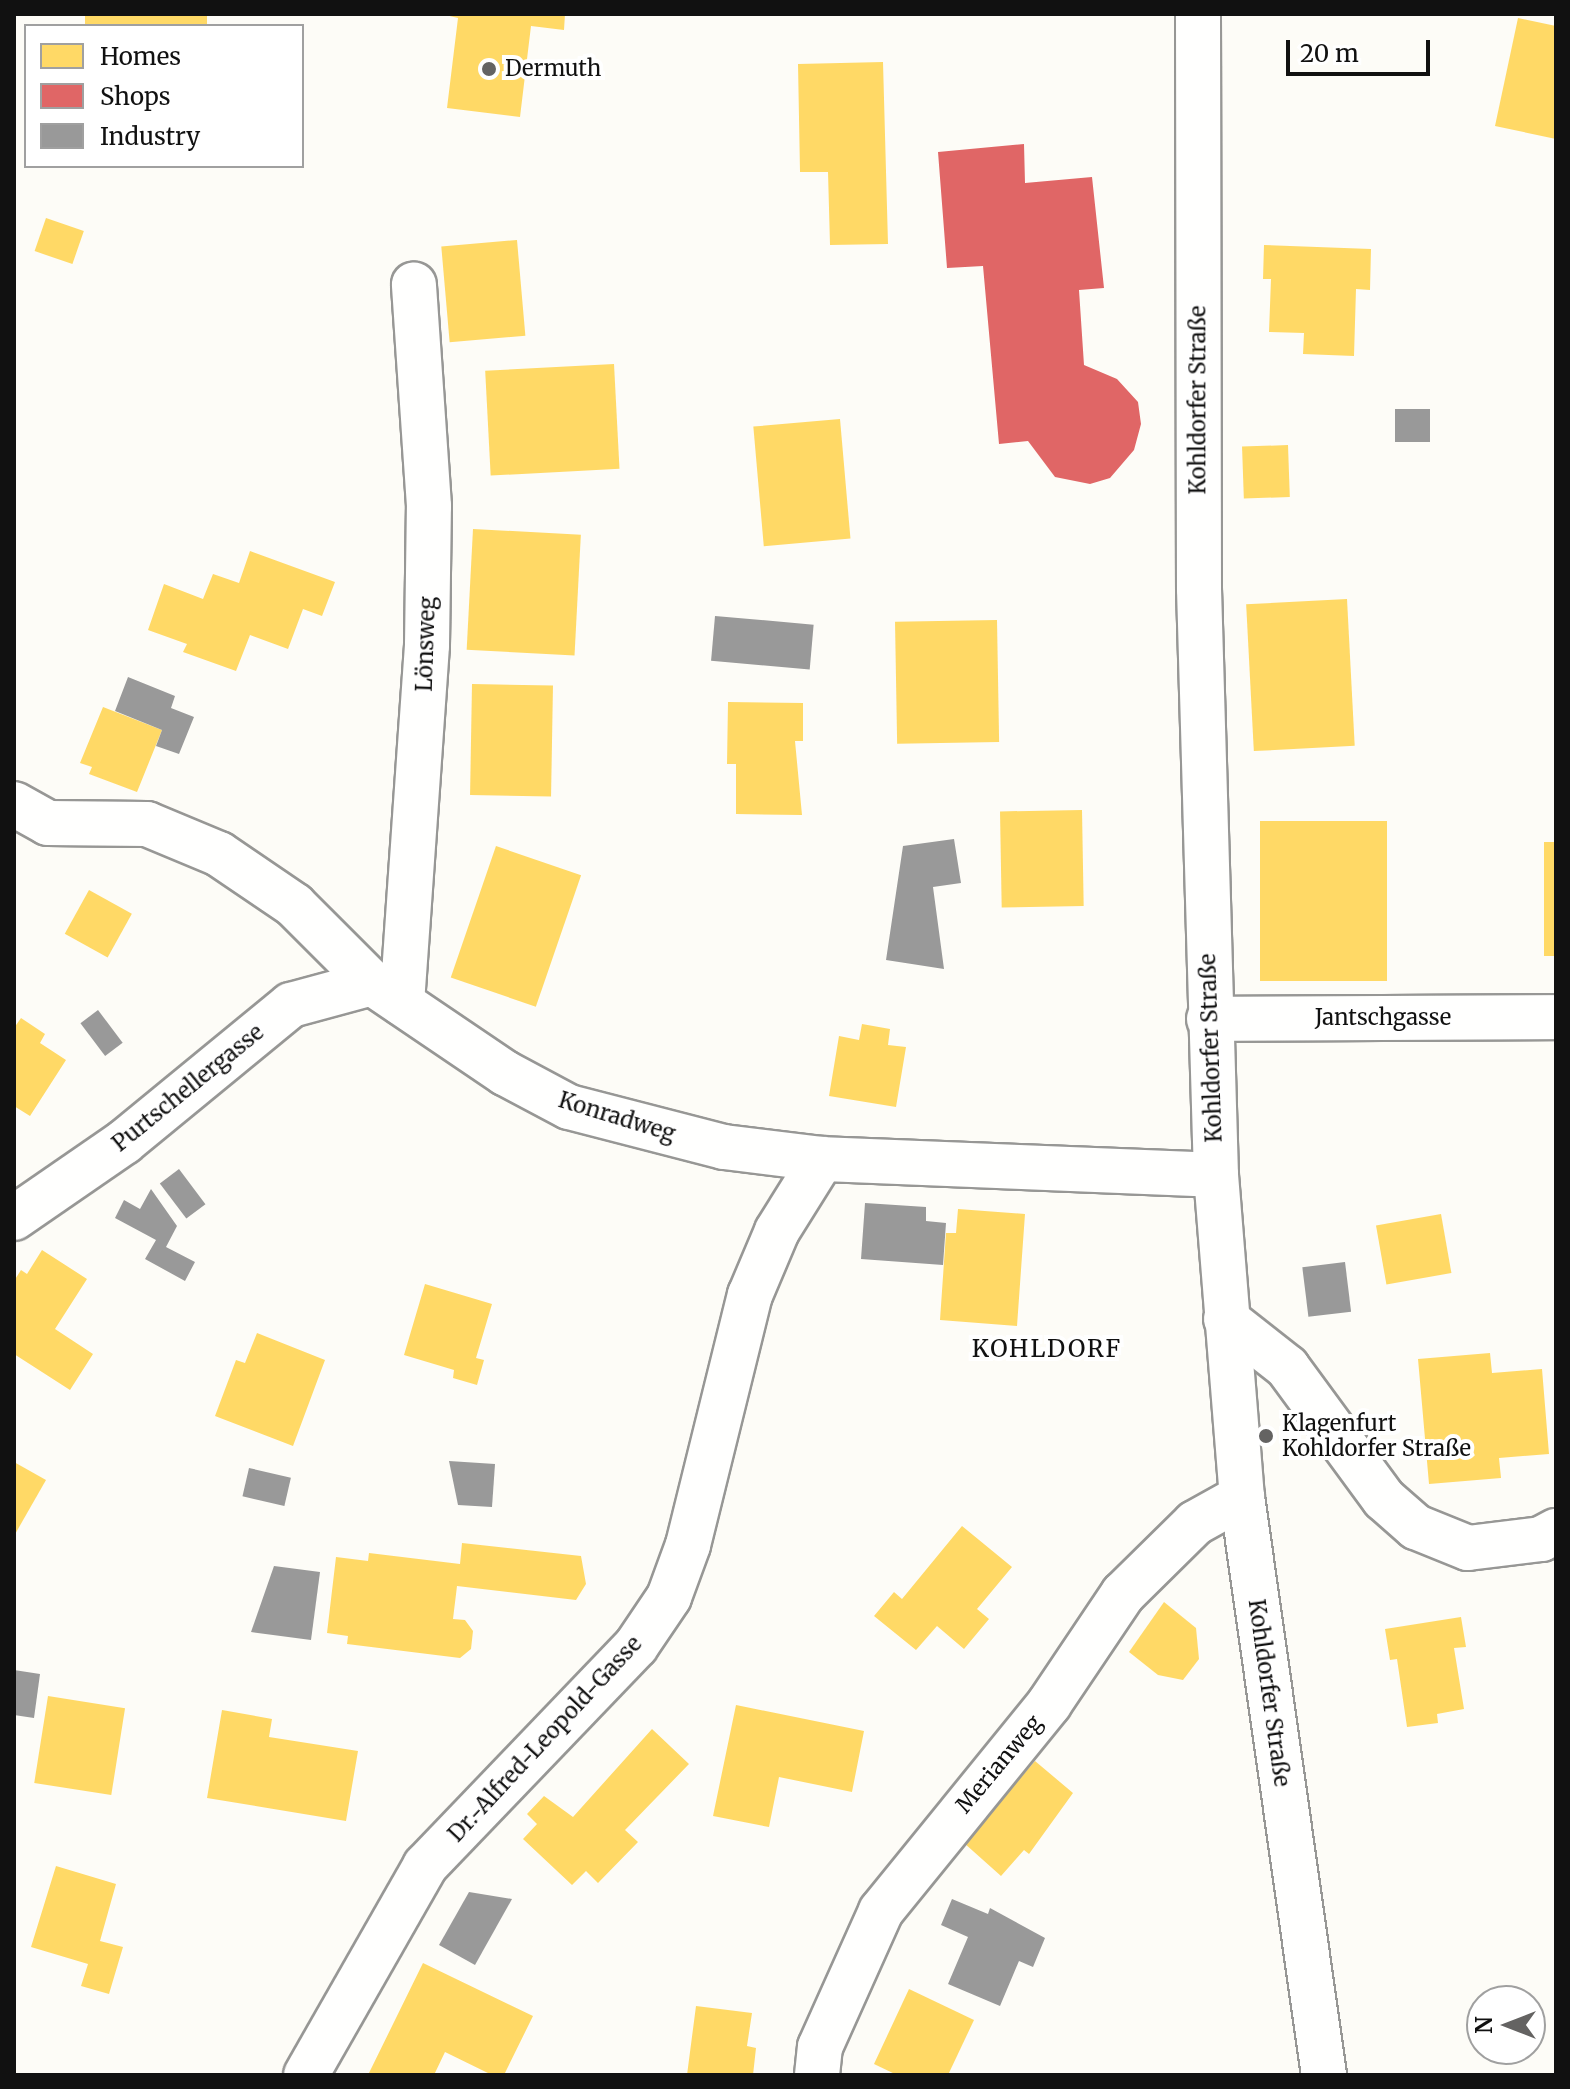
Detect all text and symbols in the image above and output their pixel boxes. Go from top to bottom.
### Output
legend [24,24,304,168]
scale bar [1290,24,1434,74]
text: 20 m [1300,38,1359,69]
text: Homes [100,41,181,72]
place label: Dermuth [505,56,601,82]
marker: Dermuth [480,60,498,78]
text: Shops [100,81,171,112]
text: Industry [100,121,200,152]
street label: Kohldorfer Straße [1185,305,1211,495]
street label: Lönsweg [411,596,441,692]
street label: Kohldorfer Straße [1195,953,1227,1143]
street label: Jantschgasse [1315,1005,1451,1031]
street label: Purtschellergasse [107,1019,269,1157]
street label: Konradweg [555,1087,679,1147]
district label: KOHLDORF [972,1335,1122,1363]
place label: Klagenfurt Kohldorfer Straße [1282,1410,1471,1462]
marker: Klagenfurt Kohldorfer Straße [1257,1427,1275,1445]
street label: Kohldorfer Straße [1243,1598,1295,1788]
street label: Dr.-Alfred-Leopold-Gasse [443,1631,647,1847]
street label: Merianweg [951,1710,1047,1818]
north arrow [1466,1985,1546,2065]
text: N [1470,2016,1498,2034]

